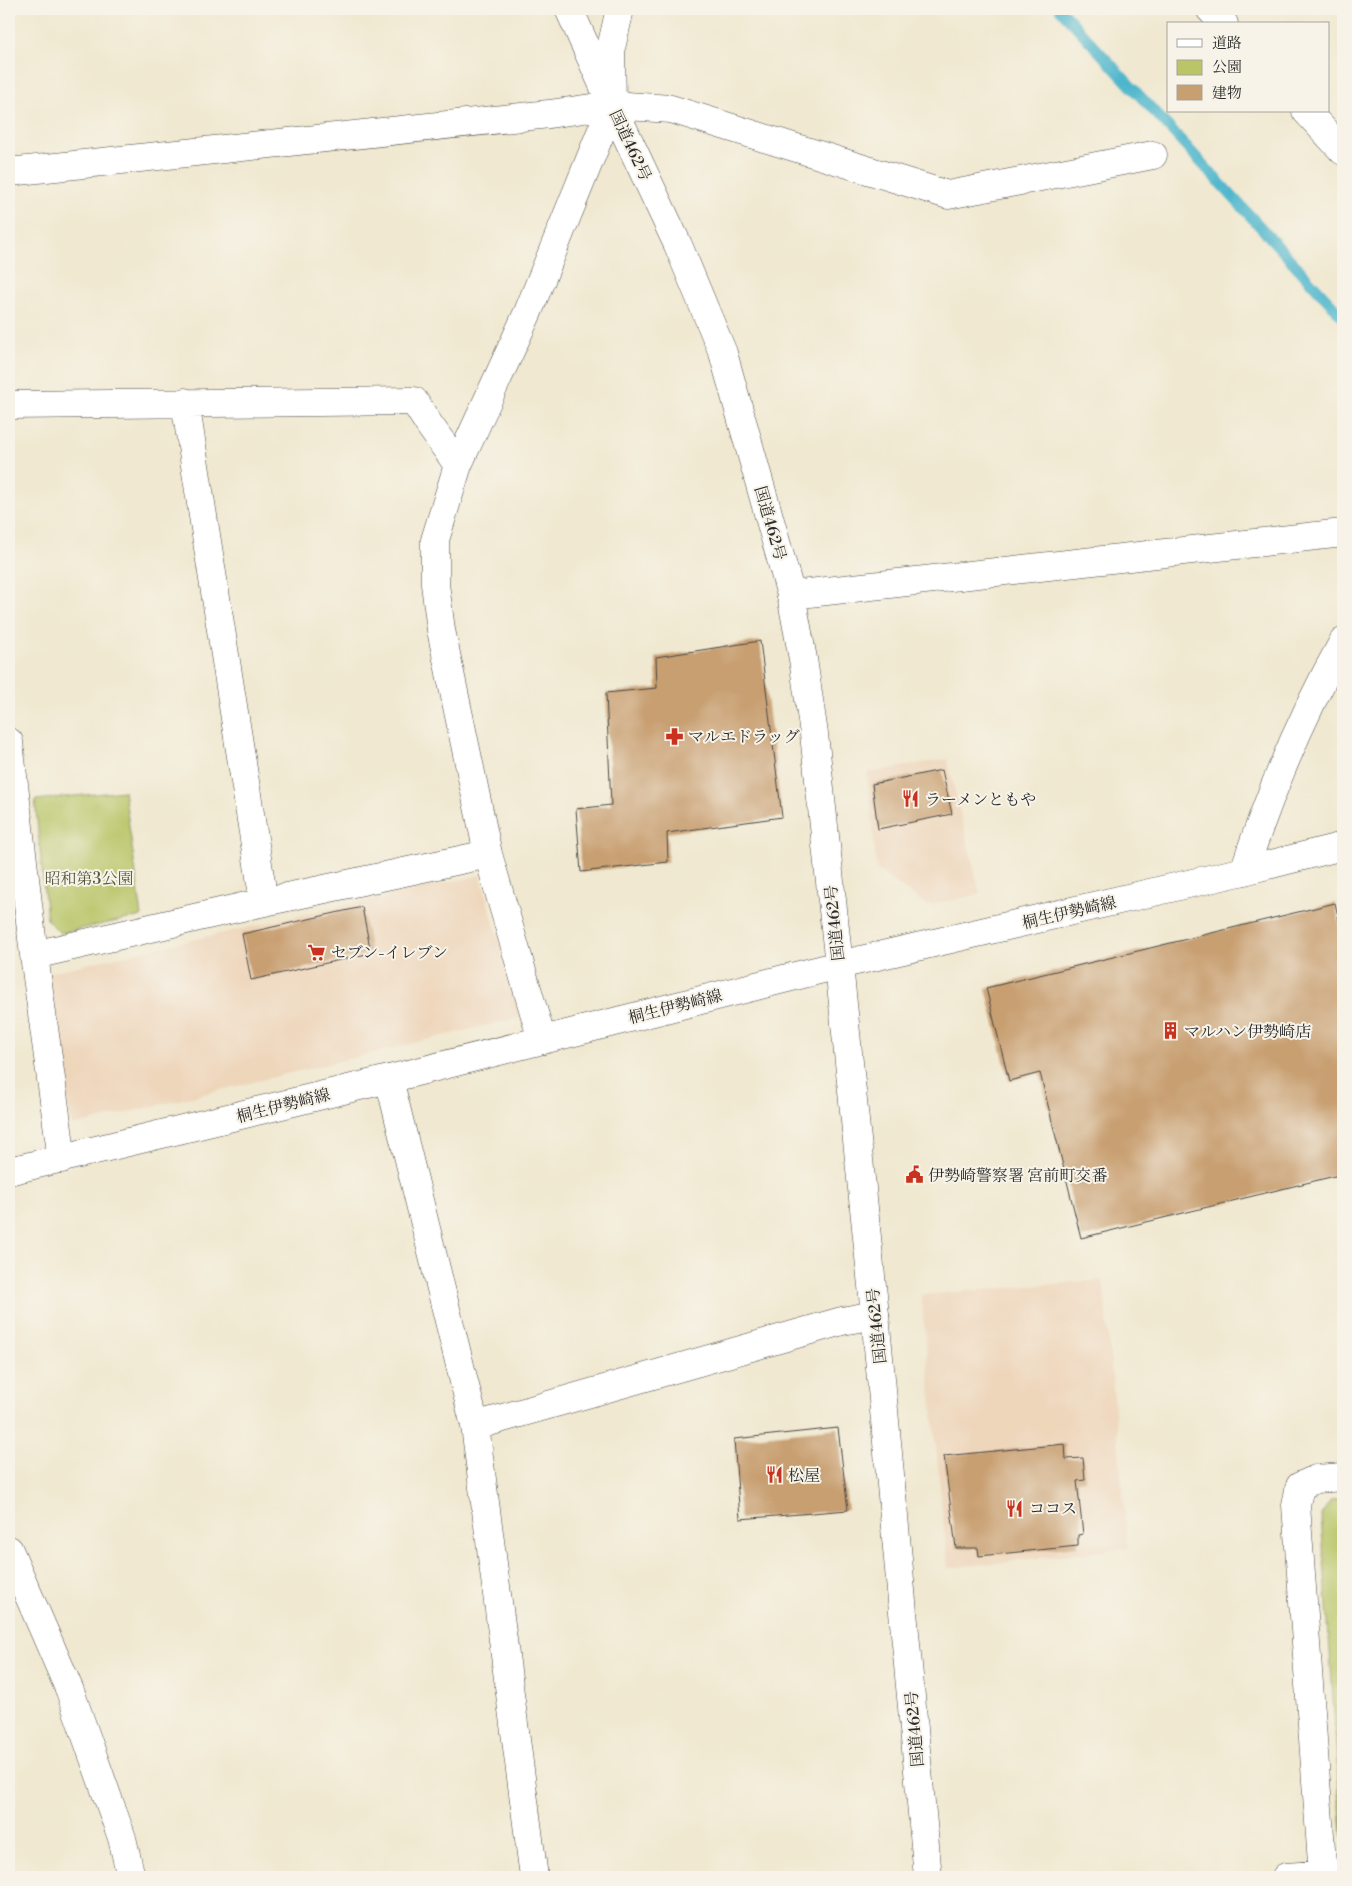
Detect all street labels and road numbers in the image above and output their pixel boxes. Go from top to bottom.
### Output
street label: 国道462号 [605,107,655,184]
street label: 国道462号 [750,484,790,563]
street label: 国道462号 [821,884,849,962]
street label: 桐生伊勢崎線 [1020,892,1118,934]
street label: 桐生伊勢崎線 [626,986,724,1028]
street label: 桐生伊勢崎線 [234,1085,332,1127]
street label: 国道462号 [863,1287,891,1365]
street label: 国道462号 [902,1690,928,1768]

